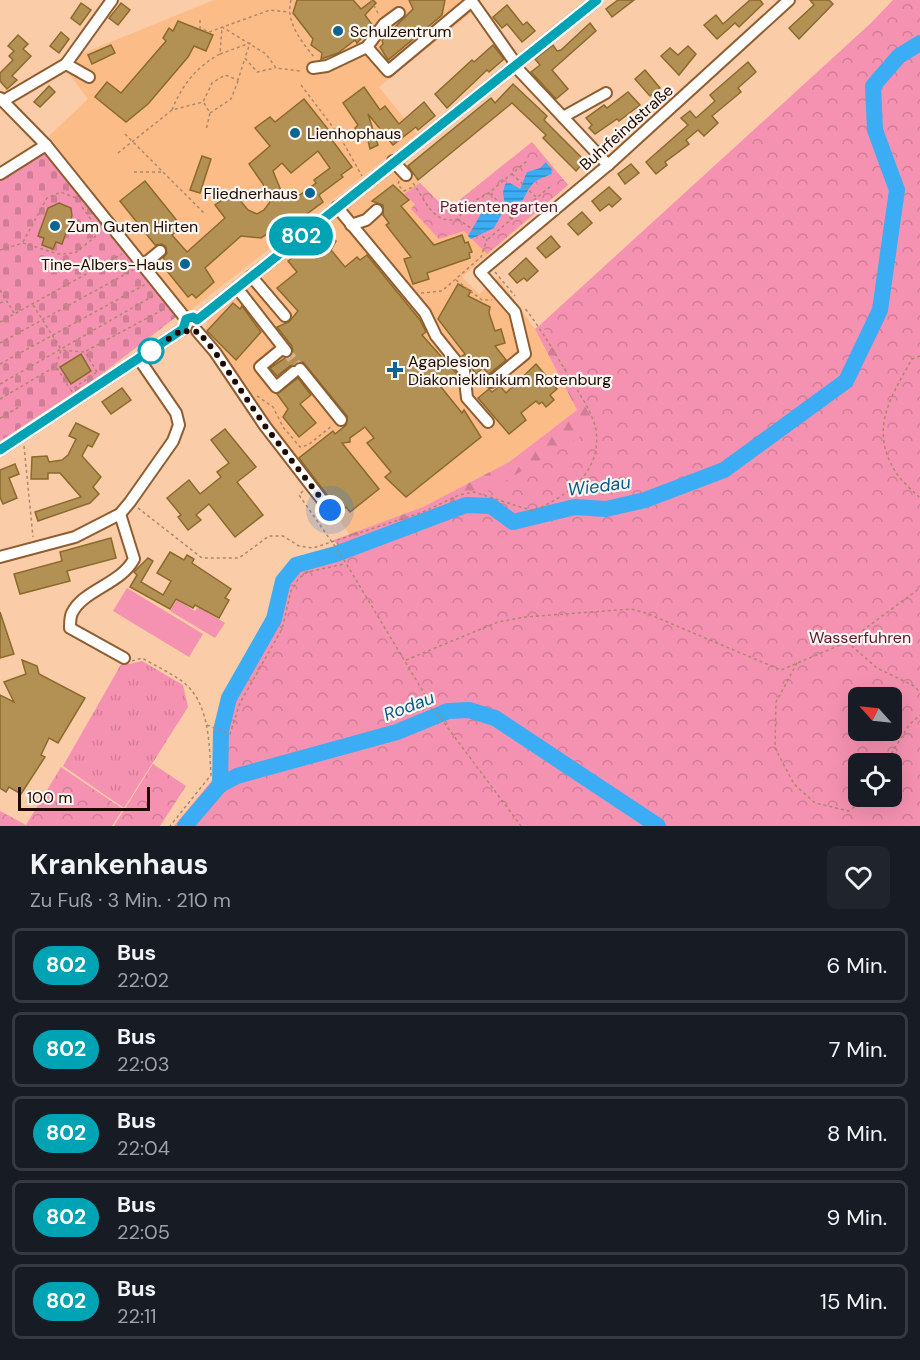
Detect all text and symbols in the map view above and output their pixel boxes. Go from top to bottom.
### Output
place label: Schulzentrum [350,21,452,42]
marker: Schulzentrum [331,24,345,38]
street label: Buhrfeindstraße [575,80,678,175]
place label: Lienhophaus [307,123,401,144]
marker: Lienhophaus [288,126,302,140]
place label: Fliednerhaus [204,183,298,204]
marker: Fliednerhaus [303,186,317,200]
park label: Patientengarten [440,196,558,217]
place label: Zum Guten Hirten [67,216,198,237]
line badge: 802 [266,216,336,256]
marker: Zum Guten Hirten [48,219,62,233]
text: 802 [281,222,321,250]
place label: Tine-Albers-Haus [41,254,173,275]
marker: Tine-Albers-Haus [178,257,192,271]
unlabelled marker [138,338,164,364]
place label: Agaplesion Diakonieklinikum Rotenburg [408,351,611,390]
marker: Agaplesion Diakonieklinikum Rotenburg [386,361,404,379]
water label: Wiedau [566,470,632,502]
your location [315,495,345,525]
park label: Wasserfuhren [809,627,911,648]
water label: Rodau [380,685,438,727]
north arrow [848,687,902,741]
map controls [848,687,902,807]
button: locate [848,753,902,807]
scale bar [18,784,150,812]
text: 100 m [27,787,72,808]
text: Krankenhaus [30,846,208,883]
button: heart [827,846,890,909]
text: Zu Fuß · 3 Min. · 210 m [30,887,231,913]
text: Bus [117,938,156,967]
text: 802 [46,951,86,979]
text: 6 Min. [827,951,887,980]
text: 22:02 [117,967,169,993]
text: Bus [117,1022,156,1051]
text: 802 [46,1035,86,1063]
text: 7 Min. [829,1035,887,1064]
text: 22:03 [117,1051,170,1077]
text: Bus [117,1106,156,1135]
text: 802 [46,1119,86,1147]
text: 8 Min. [827,1119,887,1148]
text: 22:04 [117,1135,170,1161]
text: Bus [117,1190,156,1219]
text: 802 [46,1203,86,1231]
text: 9 Min. [827,1203,887,1232]
text: 22:05 [117,1219,170,1245]
text: Bus [117,1274,156,1303]
text: 802 [46,1287,86,1315]
text: 15 Min. [820,1287,887,1316]
text: 22:11 [117,1303,157,1329]

